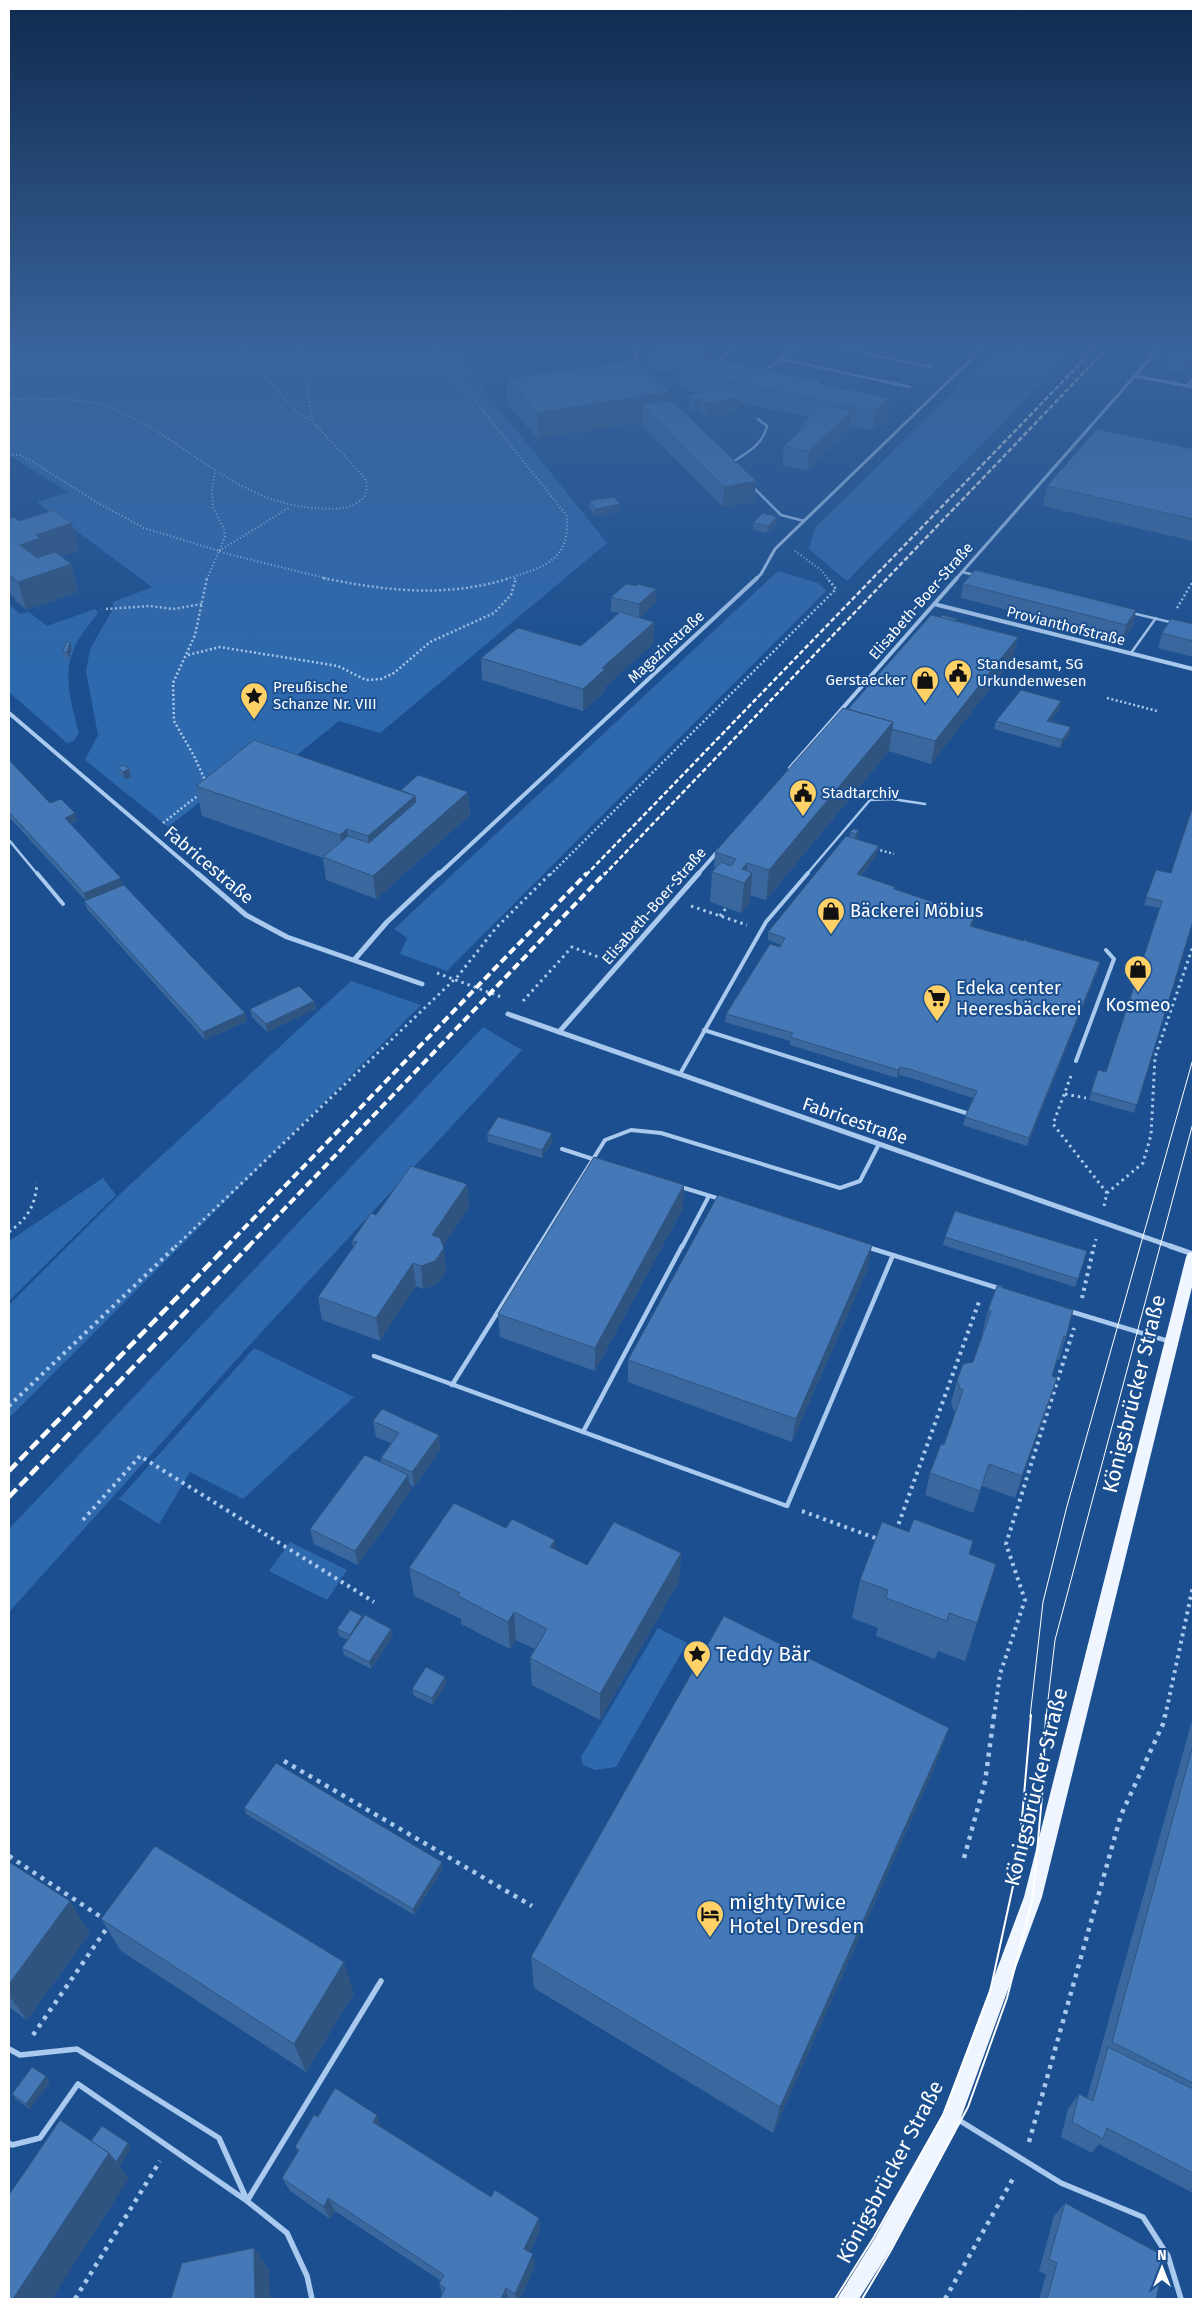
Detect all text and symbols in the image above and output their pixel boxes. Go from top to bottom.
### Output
street label: Elisabeth-Boer-Straße [865,539,977,663]
street label: Provianthofstraße [1005,603,1127,649]
street label: Magazinstraße [624,607,708,687]
place label: Standesamt, SG Urkundenwesen [977,655,1087,690]
public building icon: Standesamt, SG Urkundenwesen [943,658,973,697]
shop icon: Gerstaecker [910,665,940,704]
place label: Gerstaecker [825,671,906,689]
place label: Preußische Schanze Nr. VIII [273,678,377,713]
place icon: Preußische Schanze Nr. VIII [239,681,269,720]
public building icon: Stadtarchiv [788,778,818,817]
place label: Stadtarchiv [822,784,900,802]
street label: Fabricestraße [160,821,258,909]
street label: Elisabeth-Boer-Straße [598,844,710,968]
shop icon: Bäckerei Möbius [816,896,846,935]
place label: Bäckerei Möbius [850,900,983,922]
shop icon: Kosmeo [1123,954,1153,993]
place label: Edeka center Heeresbäckerei [956,977,1082,1020]
supermarket icon: Edeka center Heeresbäckerei [922,983,952,1022]
place label: Kosmeo [1105,994,1171,1016]
street label: Fabricestraße [799,1093,911,1149]
street label: Königsbrücker Straße [1097,1292,1171,1496]
place icon: Teddy Bär [682,1639,712,1678]
place label: Teddy Bär [716,1641,810,1667]
street label: Königsbrücker Straße [999,1685,1073,1889]
place label: mightyTwice Hotel Dresden [729,1889,865,1939]
hotel icon: mightyTwice Hotel Dresden [695,1899,725,1938]
street label: Königsbrücker Straße [831,2076,949,2268]
north arrow [1137,2243,1187,2293]
text: N [1157,2247,1167,2264]

